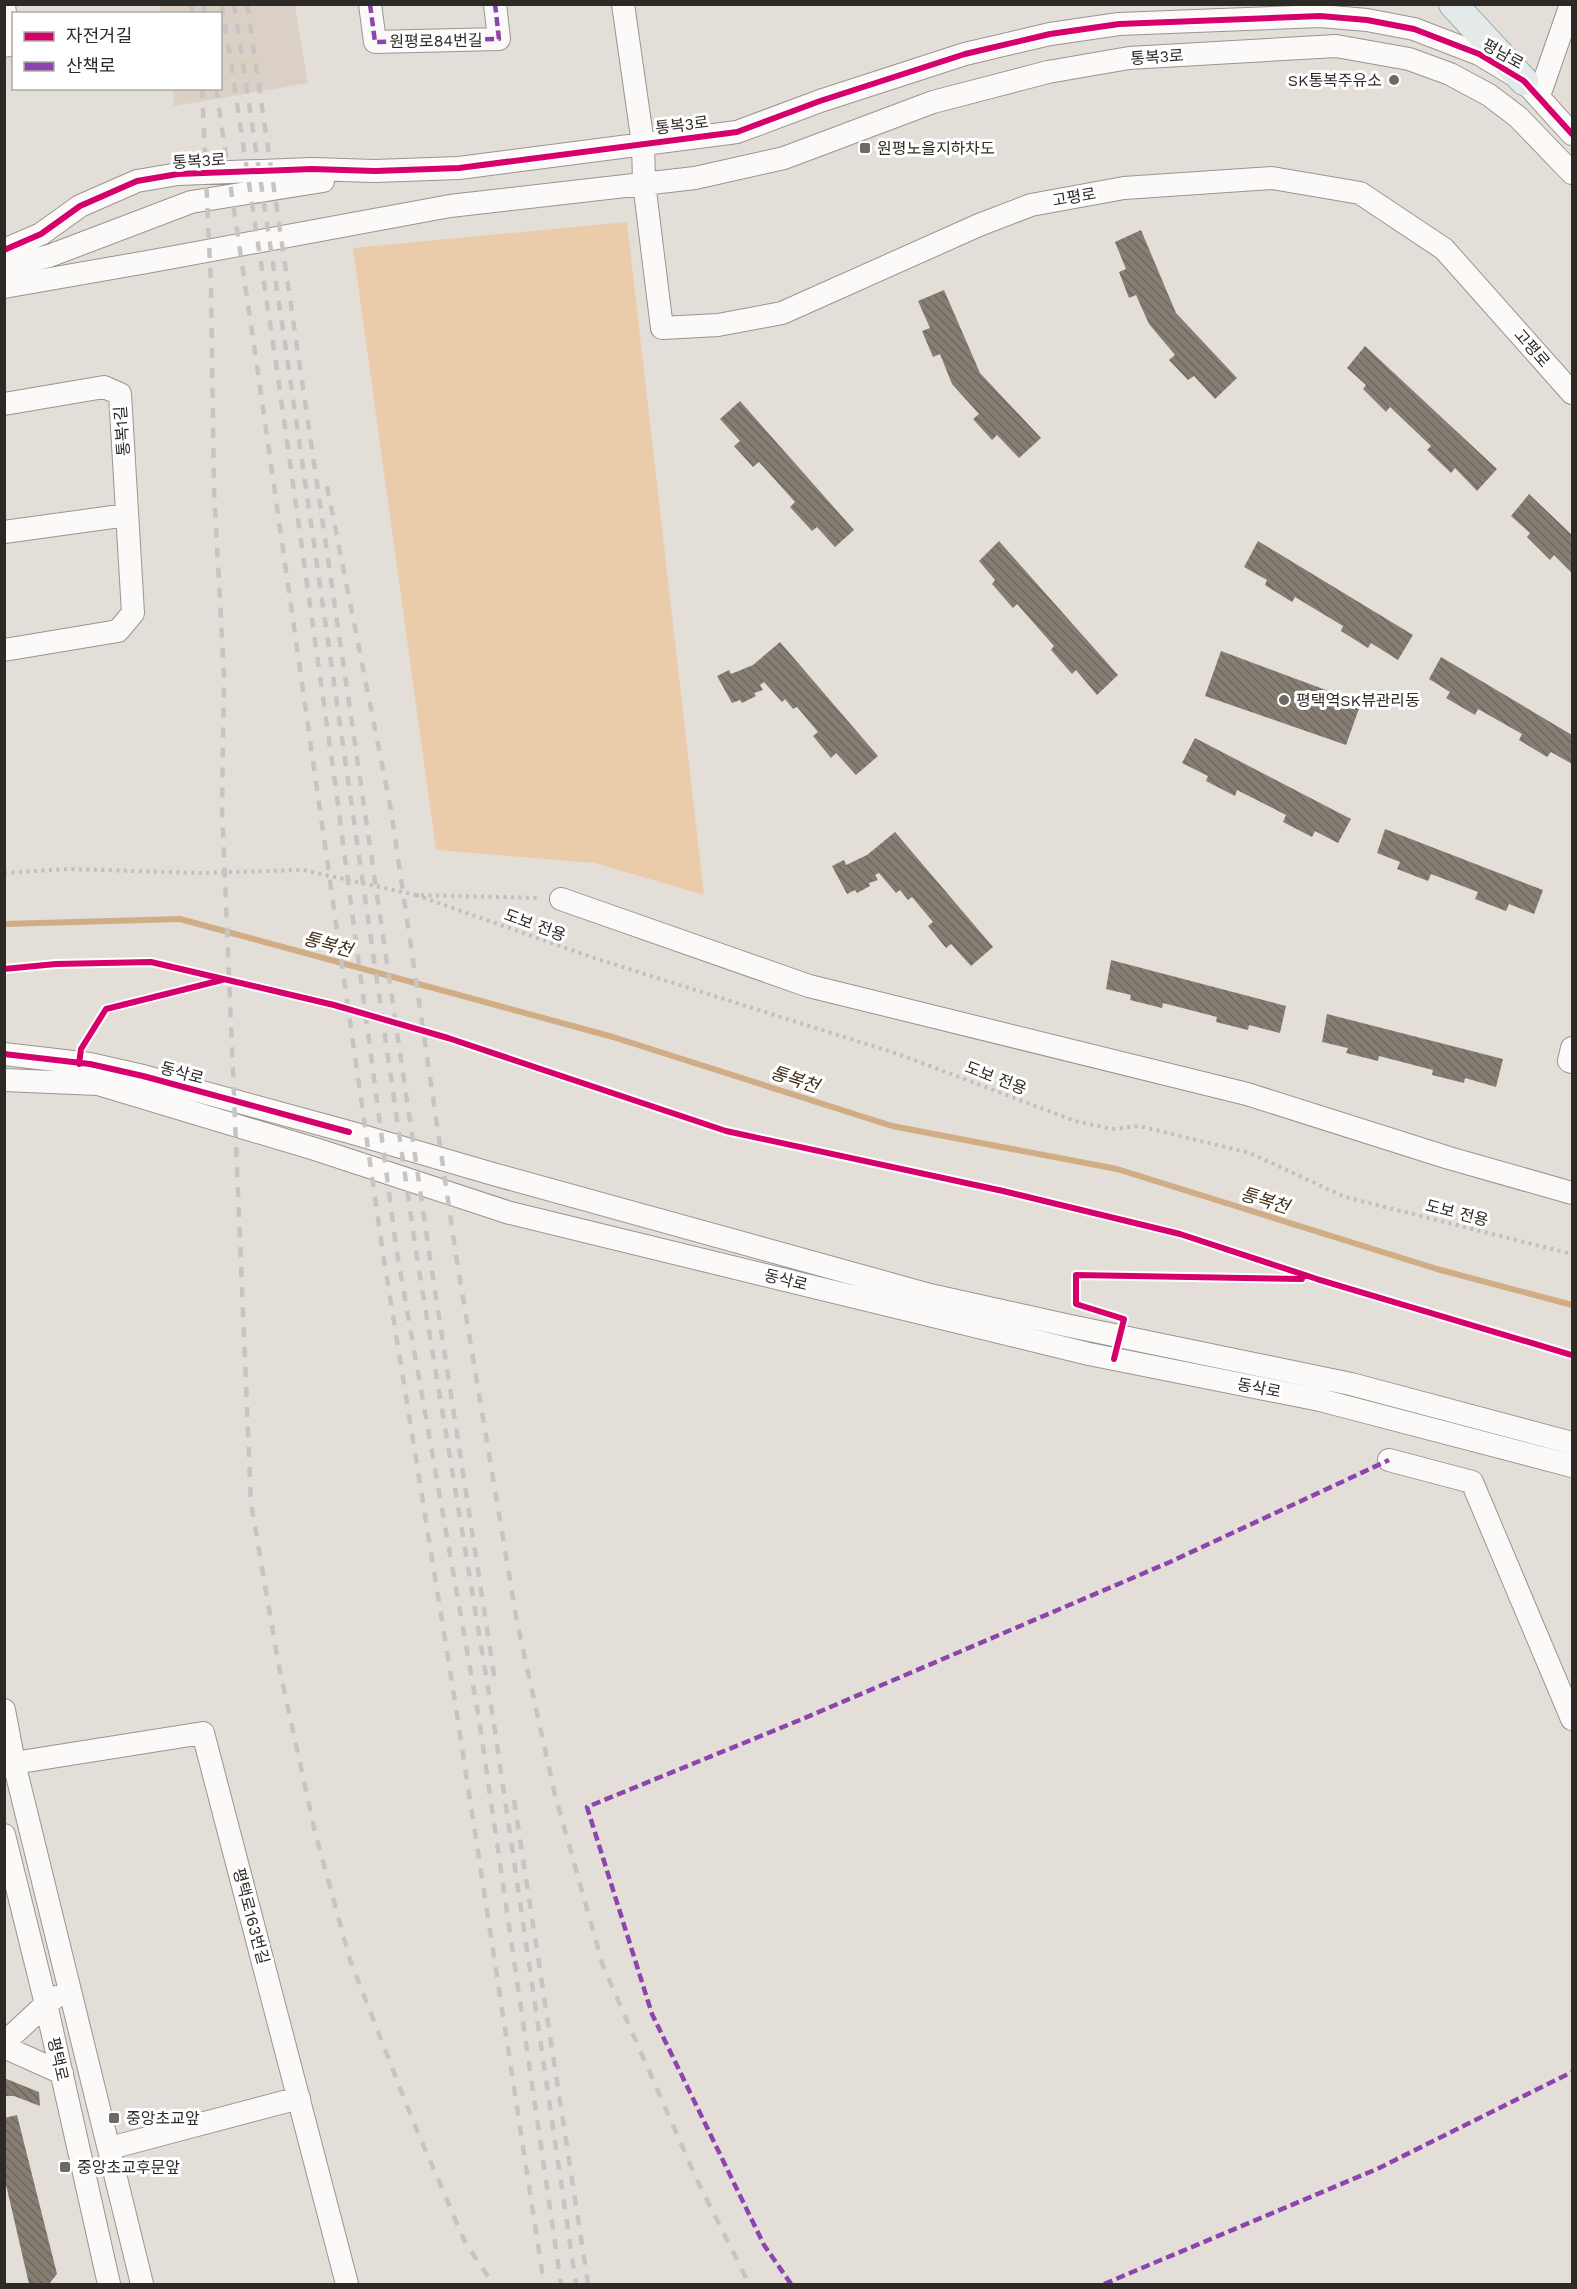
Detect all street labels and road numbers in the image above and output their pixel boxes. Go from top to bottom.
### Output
street label: 원평로84번길 [389,31,483,51]
street label: 평남로 [1479,35,1527,73]
street label: 통복3로 [1130,46,1185,68]
street label: 통복3로 [654,112,710,138]
street label: 통복3로 [172,150,227,172]
street label: 고평로 [1051,184,1098,210]
street label: 고평로 [1510,325,1554,371]
street label: 통복1길 [111,405,133,457]
street label: 도보 전용 [502,905,568,945]
street label: 동삭로 [158,1058,206,1088]
street label: 도보 전용 [963,1058,1029,1098]
street label: 도보 전용 [1423,1196,1491,1230]
street label: 동삭로 [762,1265,810,1295]
street label: 동삭로 [1236,1374,1283,1402]
street label: 평택로163번길 [229,1866,273,1966]
street label: 평택로 [44,2035,72,2083]

